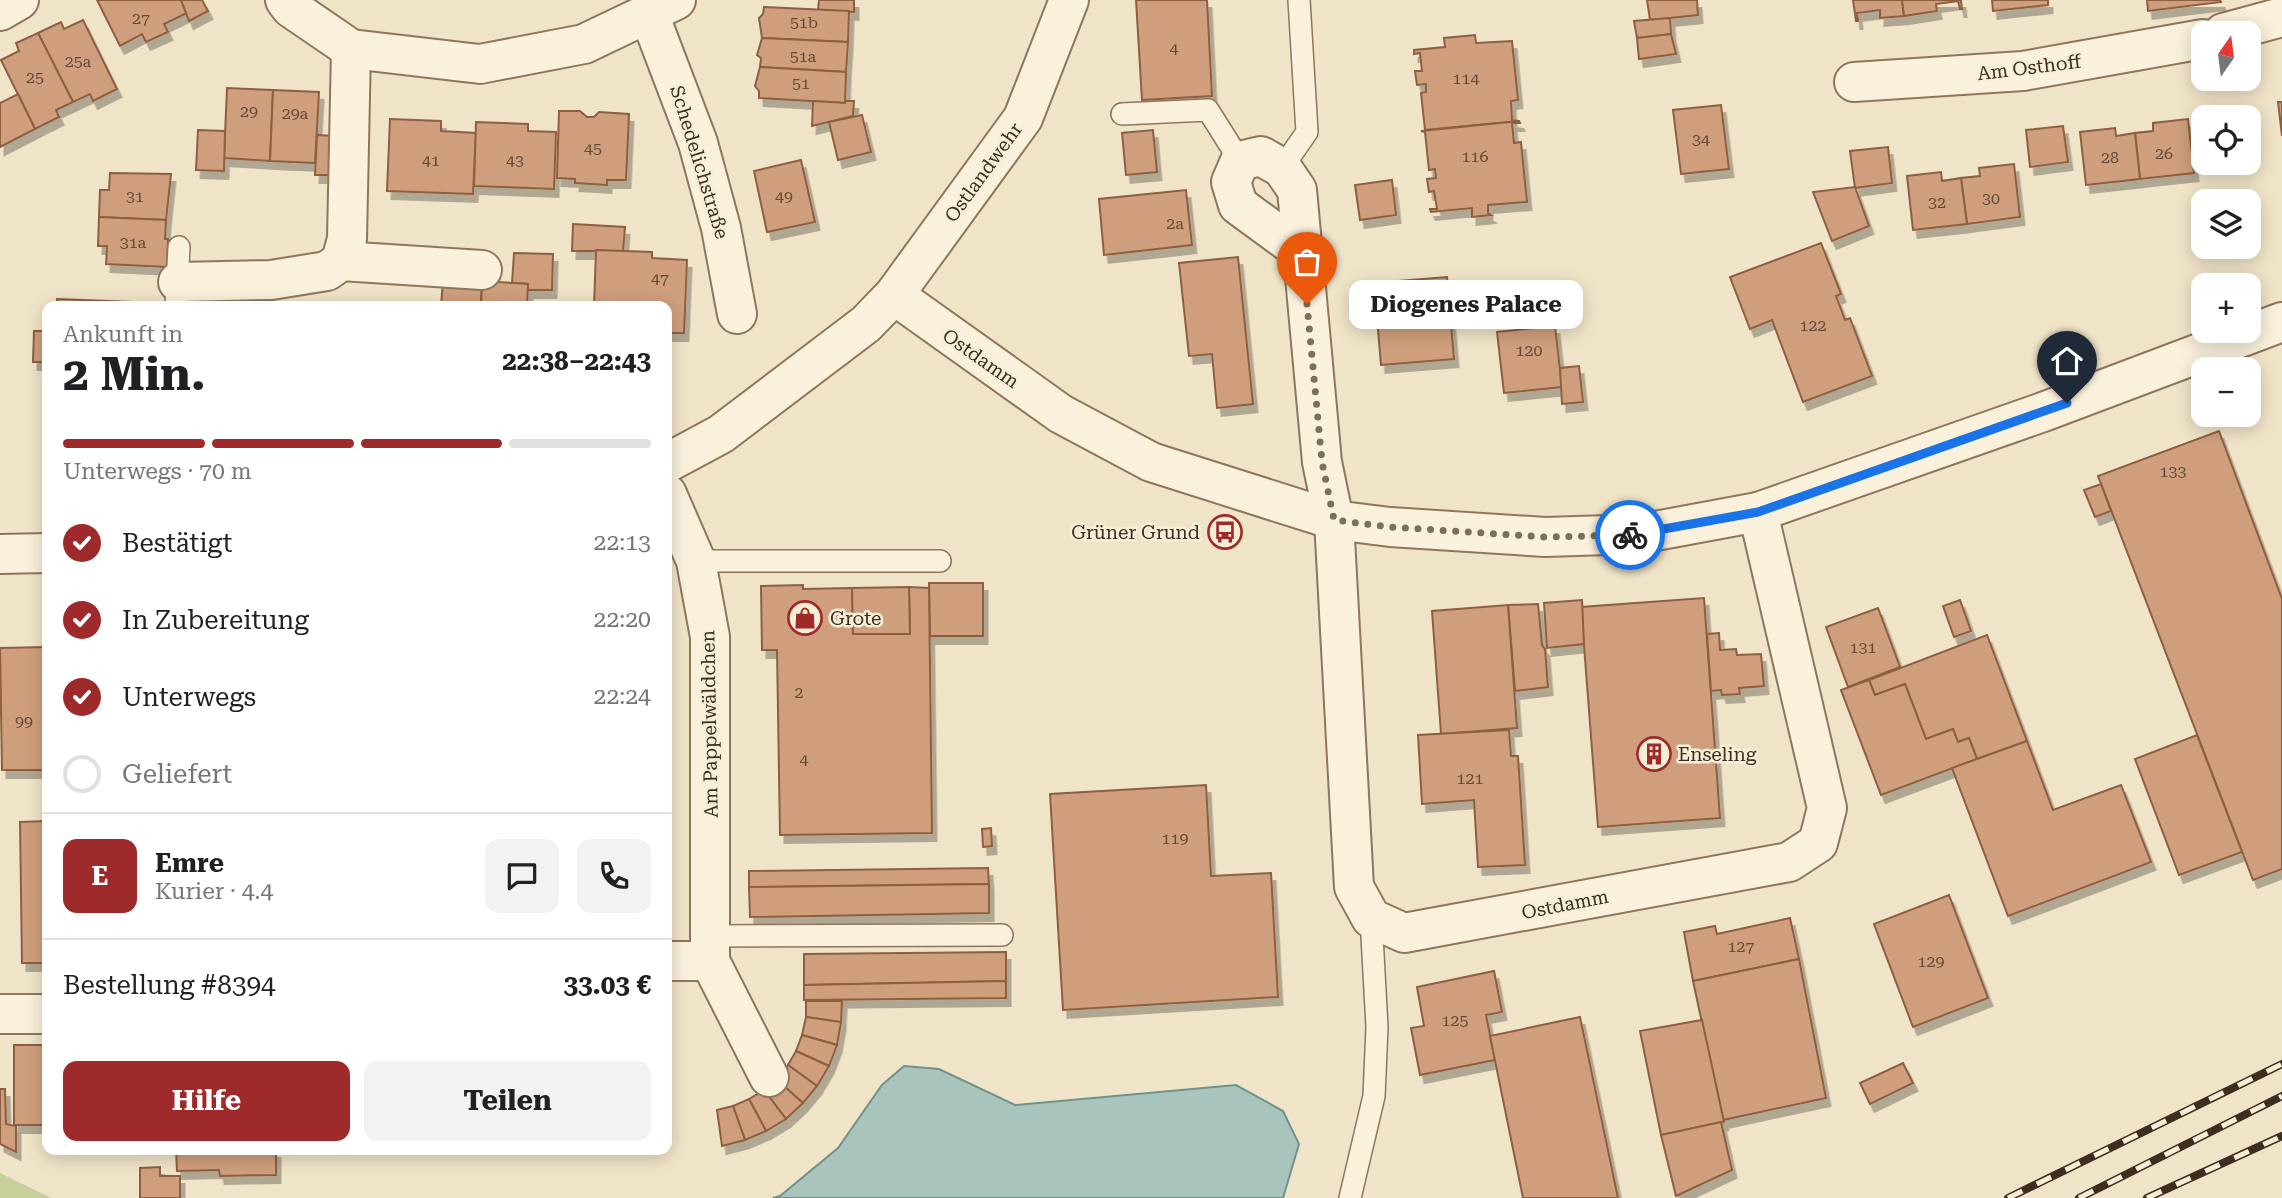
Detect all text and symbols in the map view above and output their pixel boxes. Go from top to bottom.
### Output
house number: 27 [132,9,150,28]
house number: 51b [790,13,818,32]
north arrow [2191,21,2261,91]
map controls [2191,21,2261,427]
house number: 4 [1170,39,1179,58]
house number: 51a [790,47,817,66]
street label: Am Osthoff [1976,50,2083,85]
house number: 25a [65,52,92,71]
house number: 25 [26,68,44,87]
house number: 114 [1453,69,1479,88]
house number: 51 [792,74,810,93]
street label: Schedelichstraße [665,83,734,242]
house number: 29 [240,102,258,121]
house number: 29a [282,104,309,123]
button: locate [2191,105,2261,175]
street label: Ostlandwehr [940,118,1027,227]
house number: 34 [1692,130,1710,149]
house number: 45 [584,139,602,158]
house number: 26 [2155,144,2173,163]
house number: 116 [1462,147,1488,166]
house number: 28 [2101,148,2119,167]
house number: 41 [422,151,440,170]
house number: 43 [506,151,524,170]
house number: 31 [126,187,144,206]
house number: 49 [775,187,793,206]
house number: 30 [1982,189,2000,208]
button: layers [2191,189,2261,259]
house number: 32 [1928,193,1946,212]
house number: 2a [1166,214,1184,233]
pin [1277,232,1337,304]
house number: 31a [120,233,147,252]
icon: bag [1288,243,1326,281]
house number: 47 [651,269,669,288]
button: + [2191,273,2261,343]
callout: Diogenes Palace [1349,280,1584,328]
text: Diogenes Palace [1370,291,1562,318]
house number: 122 [1800,316,1826,335]
text: Ankunft in [63,321,183,348]
street label: Ostdamm [938,324,1023,393]
pin [2037,331,2097,403]
house number: 120 [1516,341,1542,360]
icon: home [2048,342,2086,380]
text: 22:38–22:43 [502,346,651,376]
text: 2 Min. [63,347,205,401]
button: − [2191,357,2261,427]
text: Unterwegs · 70 m [63,458,252,485]
house number: 133 [2160,462,2186,481]
courier [1595,500,1665,570]
bus stop icon: Grüner Grund [1206,513,1244,551]
icon: bike [1611,516,1649,554]
place label: Grüner Grund [1071,521,1200,544]
icon: check [63,524,101,562]
text: Bestätigt [122,528,232,558]
text: 22:13 [594,529,651,556]
shop icon: Grote [786,599,824,637]
icon: check [63,601,101,639]
text: In Zubereitung [122,605,309,635]
text: 22:20 [594,606,651,633]
place label: Grote [830,607,882,630]
street label: Am Pappelwäldchen [696,630,723,818]
house number: 131 [1850,638,1876,657]
icon: check [63,678,101,716]
text: Unterwegs [122,682,256,712]
text: 22:24 [594,683,651,710]
house number: 2 [795,683,804,702]
house number: 99 [15,712,33,731]
building icon: Enseling [1635,735,1673,773]
place label: Enseling [1678,743,1757,766]
house number: 4 [800,750,809,769]
text: Geliefert [122,759,232,789]
house number: 121 [1457,769,1483,788]
house number: 119 [1162,829,1188,848]
button: chat [485,839,559,913]
button: phone [577,839,651,913]
text: Emre [155,848,224,878]
text: E [92,861,108,891]
text: Kurier · 4.4 [155,878,273,905]
street label: Ostdamm [1520,885,1611,924]
house number: 127 [1728,937,1754,956]
house number: 129 [1918,952,1944,971]
text: Bestellung #8394 [63,970,276,1000]
text: 33.03 € [563,970,651,1000]
house number: 125 [1442,1011,1468,1030]
button: Hilfe [63,1061,350,1141]
button: Teilen [364,1061,651,1141]

